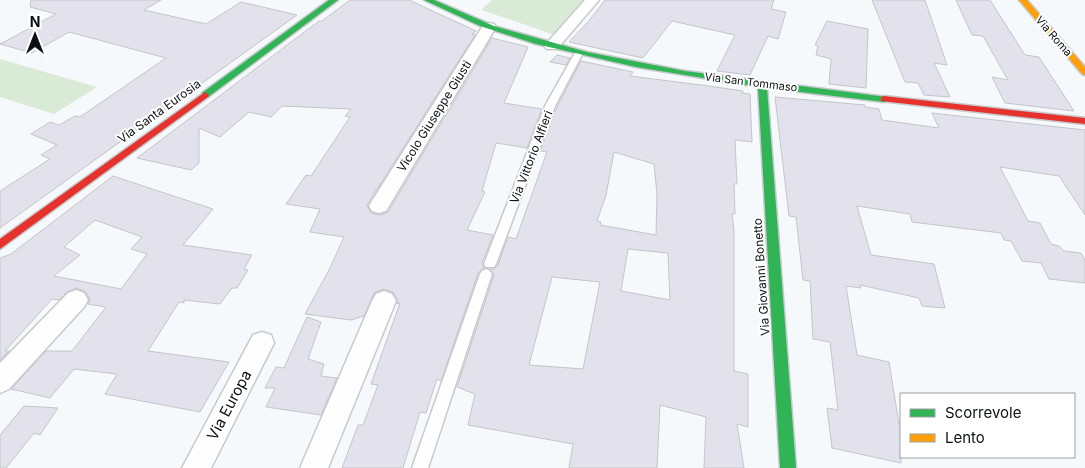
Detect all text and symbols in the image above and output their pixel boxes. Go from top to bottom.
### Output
north arrow [10,10,60,60]
text: N [30,13,40,30]
street label: Via Roma [1033,13,1075,59]
street label: Vicolo Giuseppe Giusti [394,58,474,174]
street label: Via San Tommaso [704,69,798,95]
street label: Via Santa Eurosia [115,76,203,146]
street label: Via Vittorio Alfieri [506,108,556,206]
street label: Via Giovanni Bonetto [749,218,773,336]
street label: Via Europa [203,367,255,443]
legend [900,393,1075,458]
text: Scorrevole [945,403,1021,422]
text: Lento [945,428,985,447]

